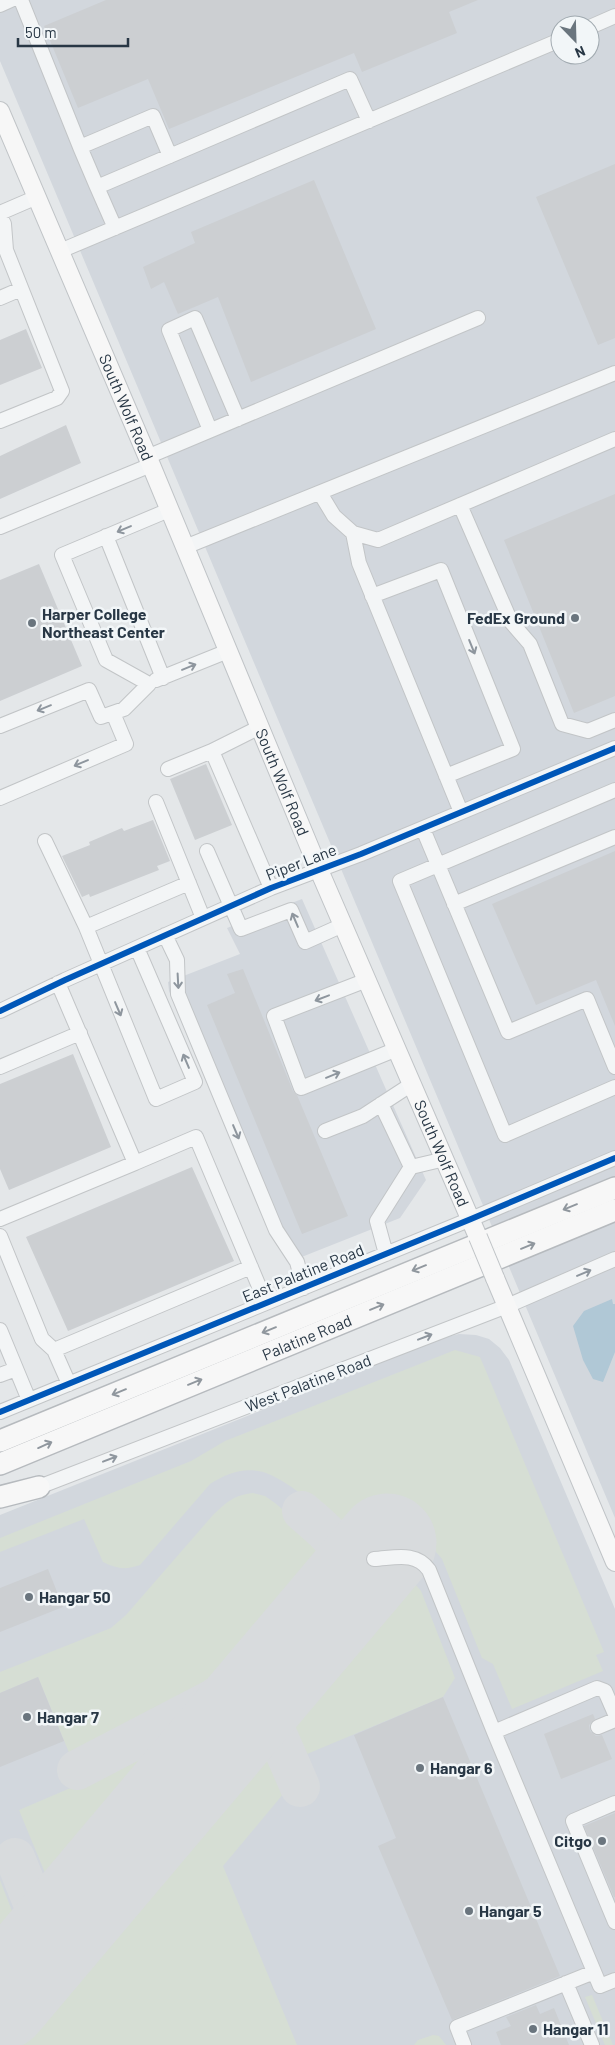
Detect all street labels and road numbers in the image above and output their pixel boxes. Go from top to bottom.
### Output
street label: South Wolf Road [96,351,158,463]
street label: South Wolf Road [252,725,314,838]
street label: Piper Lane [263,839,339,884]
street label: South Wolf Road [411,1097,474,1209]
street label: East Palatine Road [239,1239,366,1306]
street label: Palatine Road [259,1310,354,1364]
street label: West Palatine Road [242,1350,373,1415]

